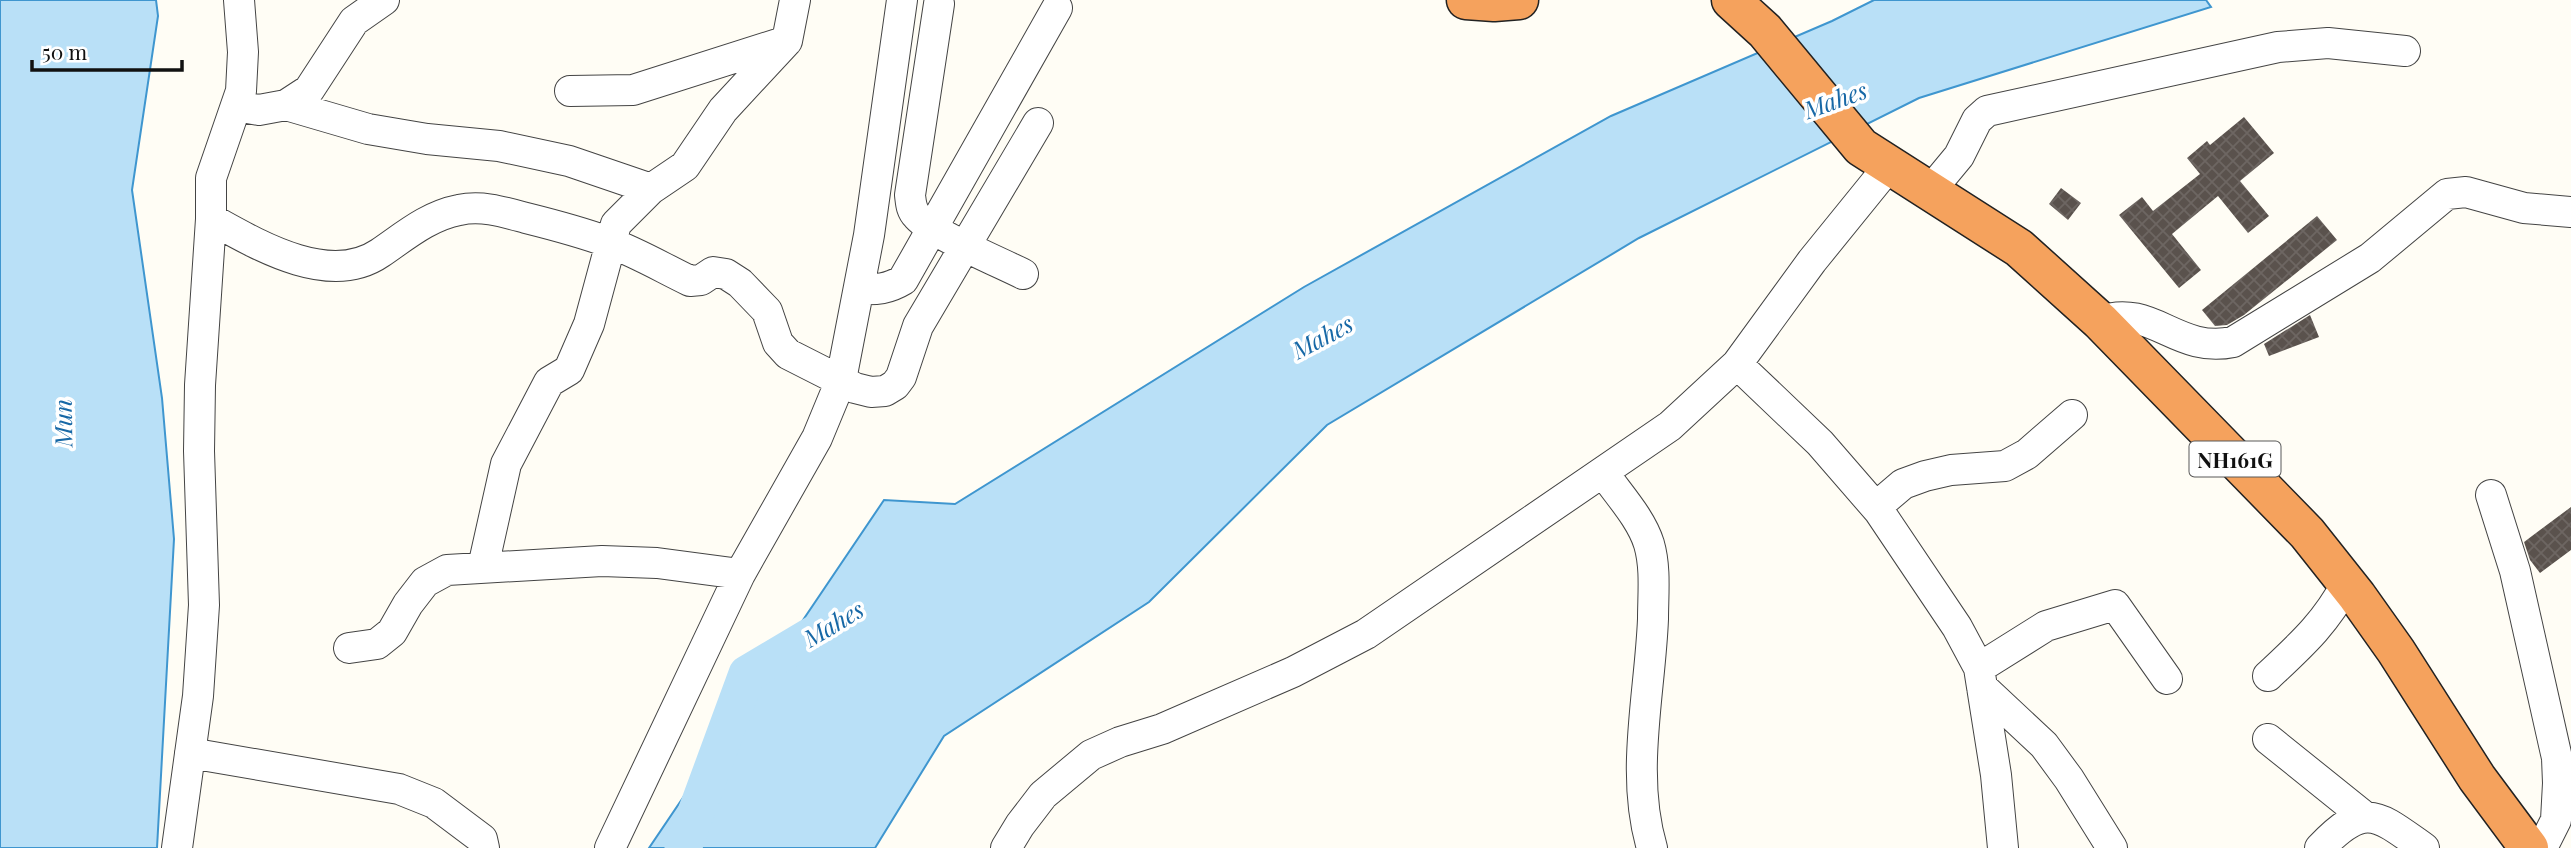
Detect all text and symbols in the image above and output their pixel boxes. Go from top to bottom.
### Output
scale bar [32,28,182,72]
text: 50 m [42,37,88,65]
water label: Mahes [1798,73,1871,126]
water label: Mahes [1285,307,1358,366]
water label: Mun [46,399,78,448]
road number: NH161G [2190,442,2280,476]
water label: Mahes [796,593,869,654]

